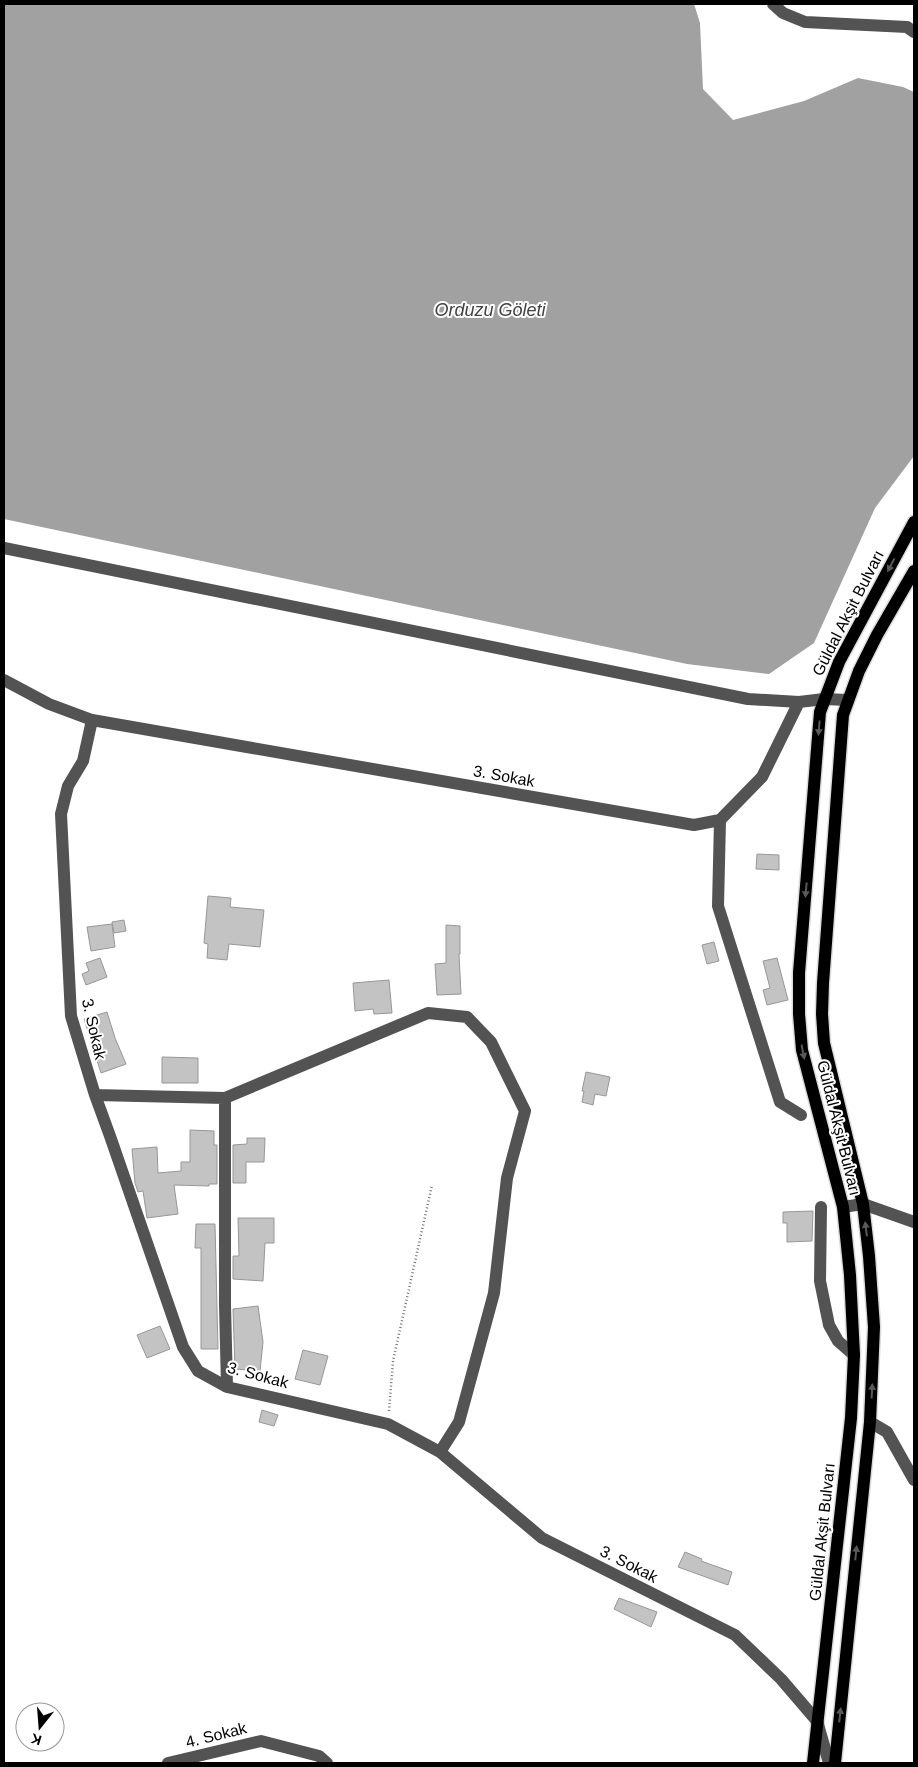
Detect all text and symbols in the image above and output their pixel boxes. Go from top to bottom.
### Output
water label: Orduzu Göleti [434,300,547,320]
street label: Güldal Akşit Bulvarı [809,547,887,679]
one-way arrow [887,558,895,572]
one-way arrow [814,720,822,736]
street label: 3. Sokak [472,762,537,790]
one-way arrow [801,882,809,898]
street label: 3. Sokak [79,997,110,1062]
one-way arrow [799,1044,807,1060]
street label: Güldal Akşit Bulvarı [814,1059,864,1197]
one-way arrow [862,1221,870,1237]
street label: 3. Sokak [226,1359,291,1392]
one-way arrow [868,1383,876,1399]
street label: Güldal Akşit Bulvarı [806,1462,838,1602]
street label: 3. Sokak [597,1542,661,1586]
one-way arrow [853,1545,861,1561]
north arrow [15,1702,65,1752]
one-way arrow [836,1706,844,1722]
street label: 4. Sokak [184,1719,249,1751]
text: K [29,1730,43,1749]

